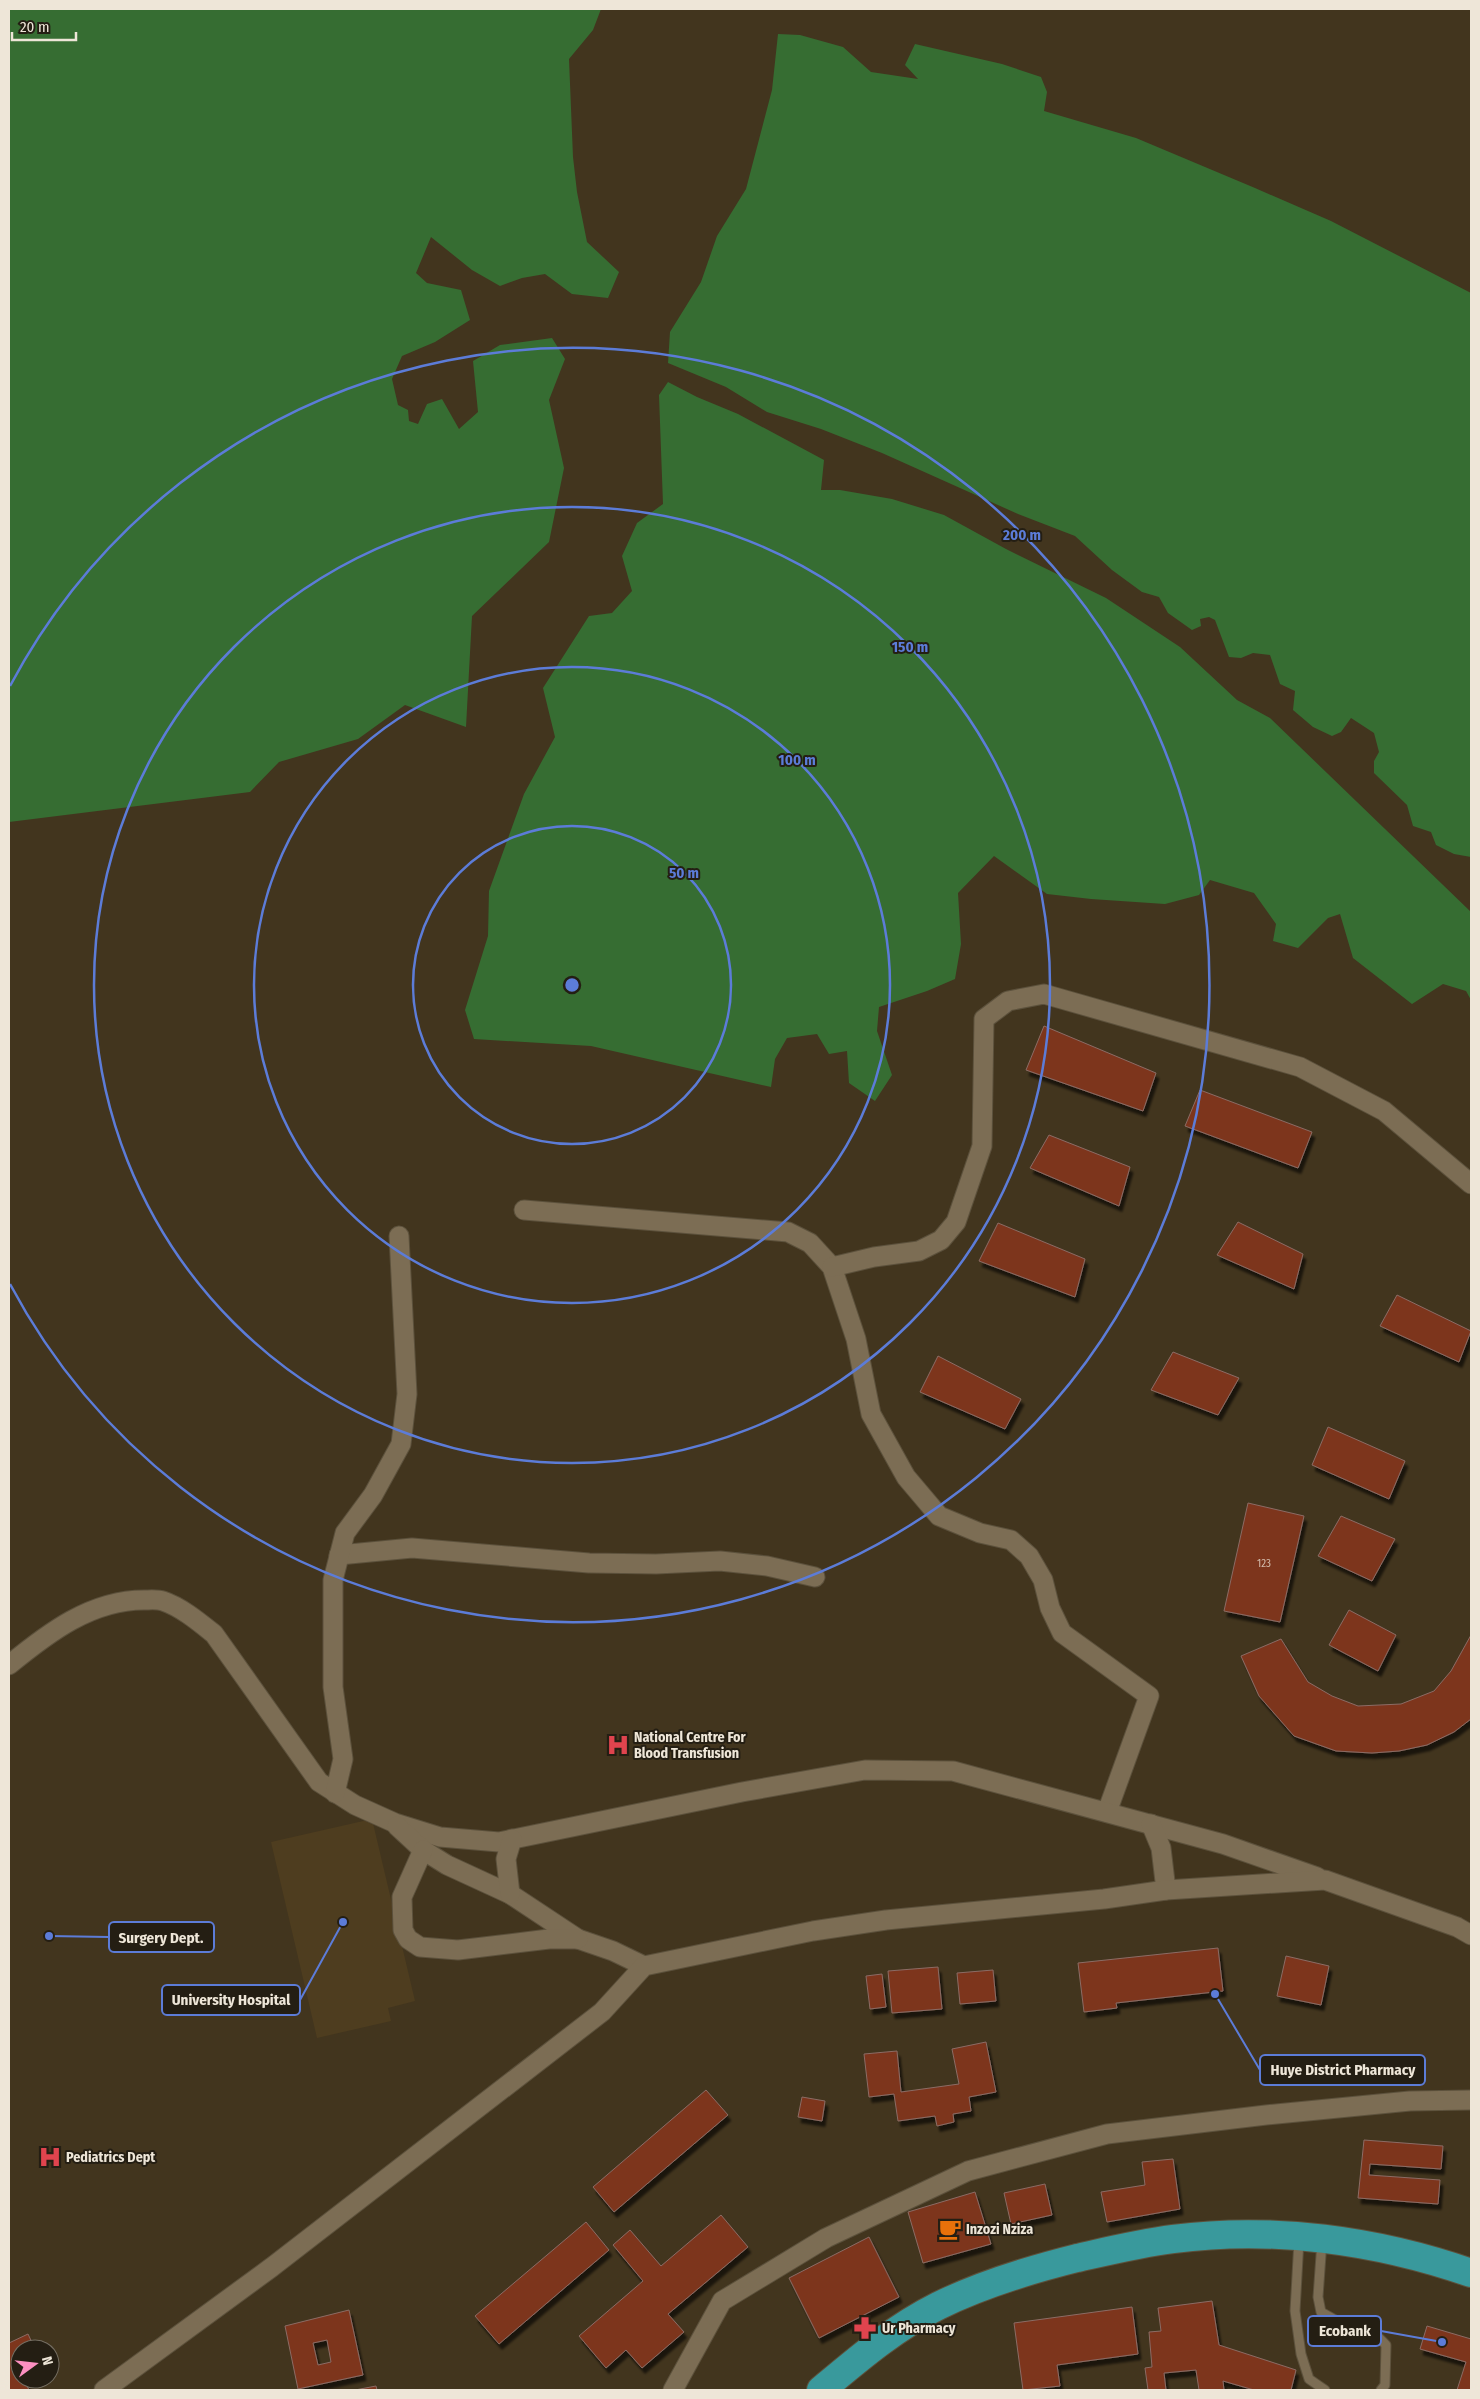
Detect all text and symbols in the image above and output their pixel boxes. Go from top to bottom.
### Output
scale bar [12,10,76,42]
text: 20 m [20,18,50,36]
text: 200 m [1002,526,1041,544]
text: 150 m [892,638,928,656]
text: 100 m [778,751,816,769]
text: 50 m [669,864,699,882]
centre of rings [563,976,581,994]
house number: 123 [1257,1557,1271,1570]
place label: National Centre For Blood Transfusion [634,1729,747,1762]
hospital icon: National Centre For Blood Transfusion [605,1732,631,1758]
callout: Surgery Dept. [109,1922,214,1952]
text: Surgery Dept. [119,1929,204,1947]
callout: University Hospital [162,1985,300,2015]
text: University Hospital [172,1991,291,2009]
callout: Huye District Pharmacy [1260,2055,1425,2085]
text: Huye District Pharmacy [1271,2061,1416,2079]
hospital icon: Pediatrics Dept [37,2144,63,2170]
place label: Pediatrics Dept [66,2149,156,2166]
cafe icon: Inzozi Nziza [937,2216,963,2242]
place label: Inzozi Nziza [966,2221,1033,2238]
pharmacy icon: Ur Pharmacy [852,2315,878,2341]
callout: Ecobank [1308,2316,1381,2346]
place label: Ur Pharmacy [882,2320,956,2337]
text: Ecobank [1319,2322,1371,2340]
north arrow [10,2339,60,2389]
text: N [38,2355,56,2367]

